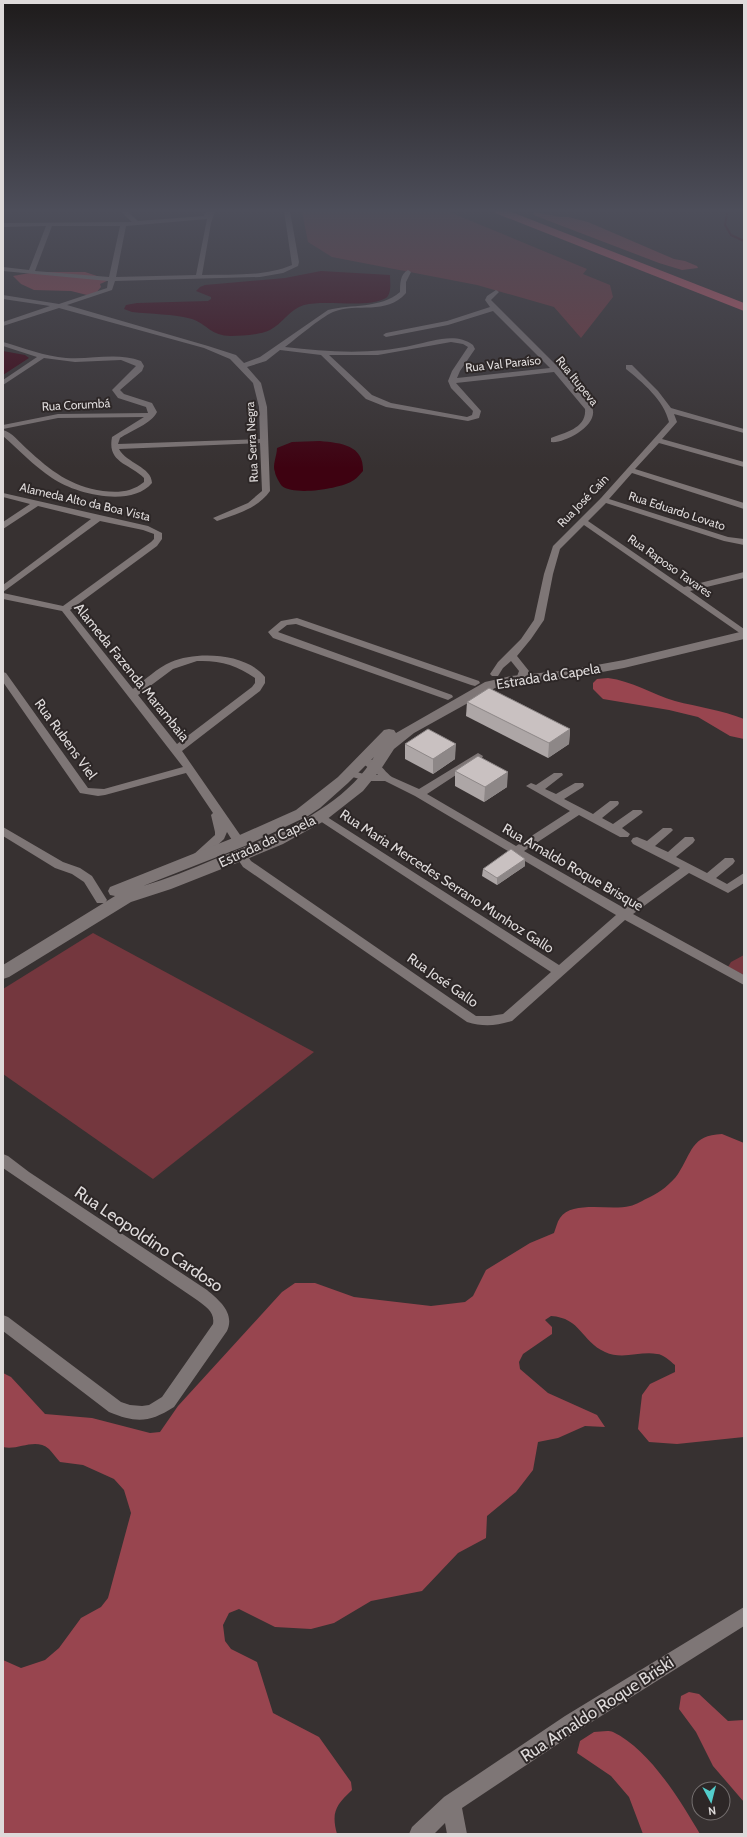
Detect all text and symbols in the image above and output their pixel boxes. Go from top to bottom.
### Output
street label: Rua Val Paraíso [464,352,542,375]
street label: Rua Itupeva [553,353,602,409]
street label: Rua Corumbá [41,395,111,414]
street label: Rua Serra Negra [242,401,261,483]
street label: Rua José Cain [554,471,612,530]
street label: Alameda Alto da Boa Vista [18,479,152,524]
street label: Rua Eduardo Lovato [627,488,728,533]
street label: Rua Raposo Tavares [625,531,716,600]
street label: Alameda Fazenda Marambaia [70,599,194,745]
street label: Estrada da Capela [495,659,601,693]
street label: Rua Rubens Viel [31,695,102,783]
street label: Rua Maria Mercedes Serrano Munhoz Gallo [337,805,558,957]
street label: Estrada da Capela [216,811,319,871]
street label: Rua Arnaldo Roque Brisque [499,819,647,915]
street label: Rua José Gallo [404,949,482,1011]
street label: Rua Leopoldino Cardoso [71,1182,227,1296]
street label: Rua Arnaldo Roque Briski [517,1652,677,1766]
north arrow [691,1781,731,1821]
text: N [708,1804,717,1818]

